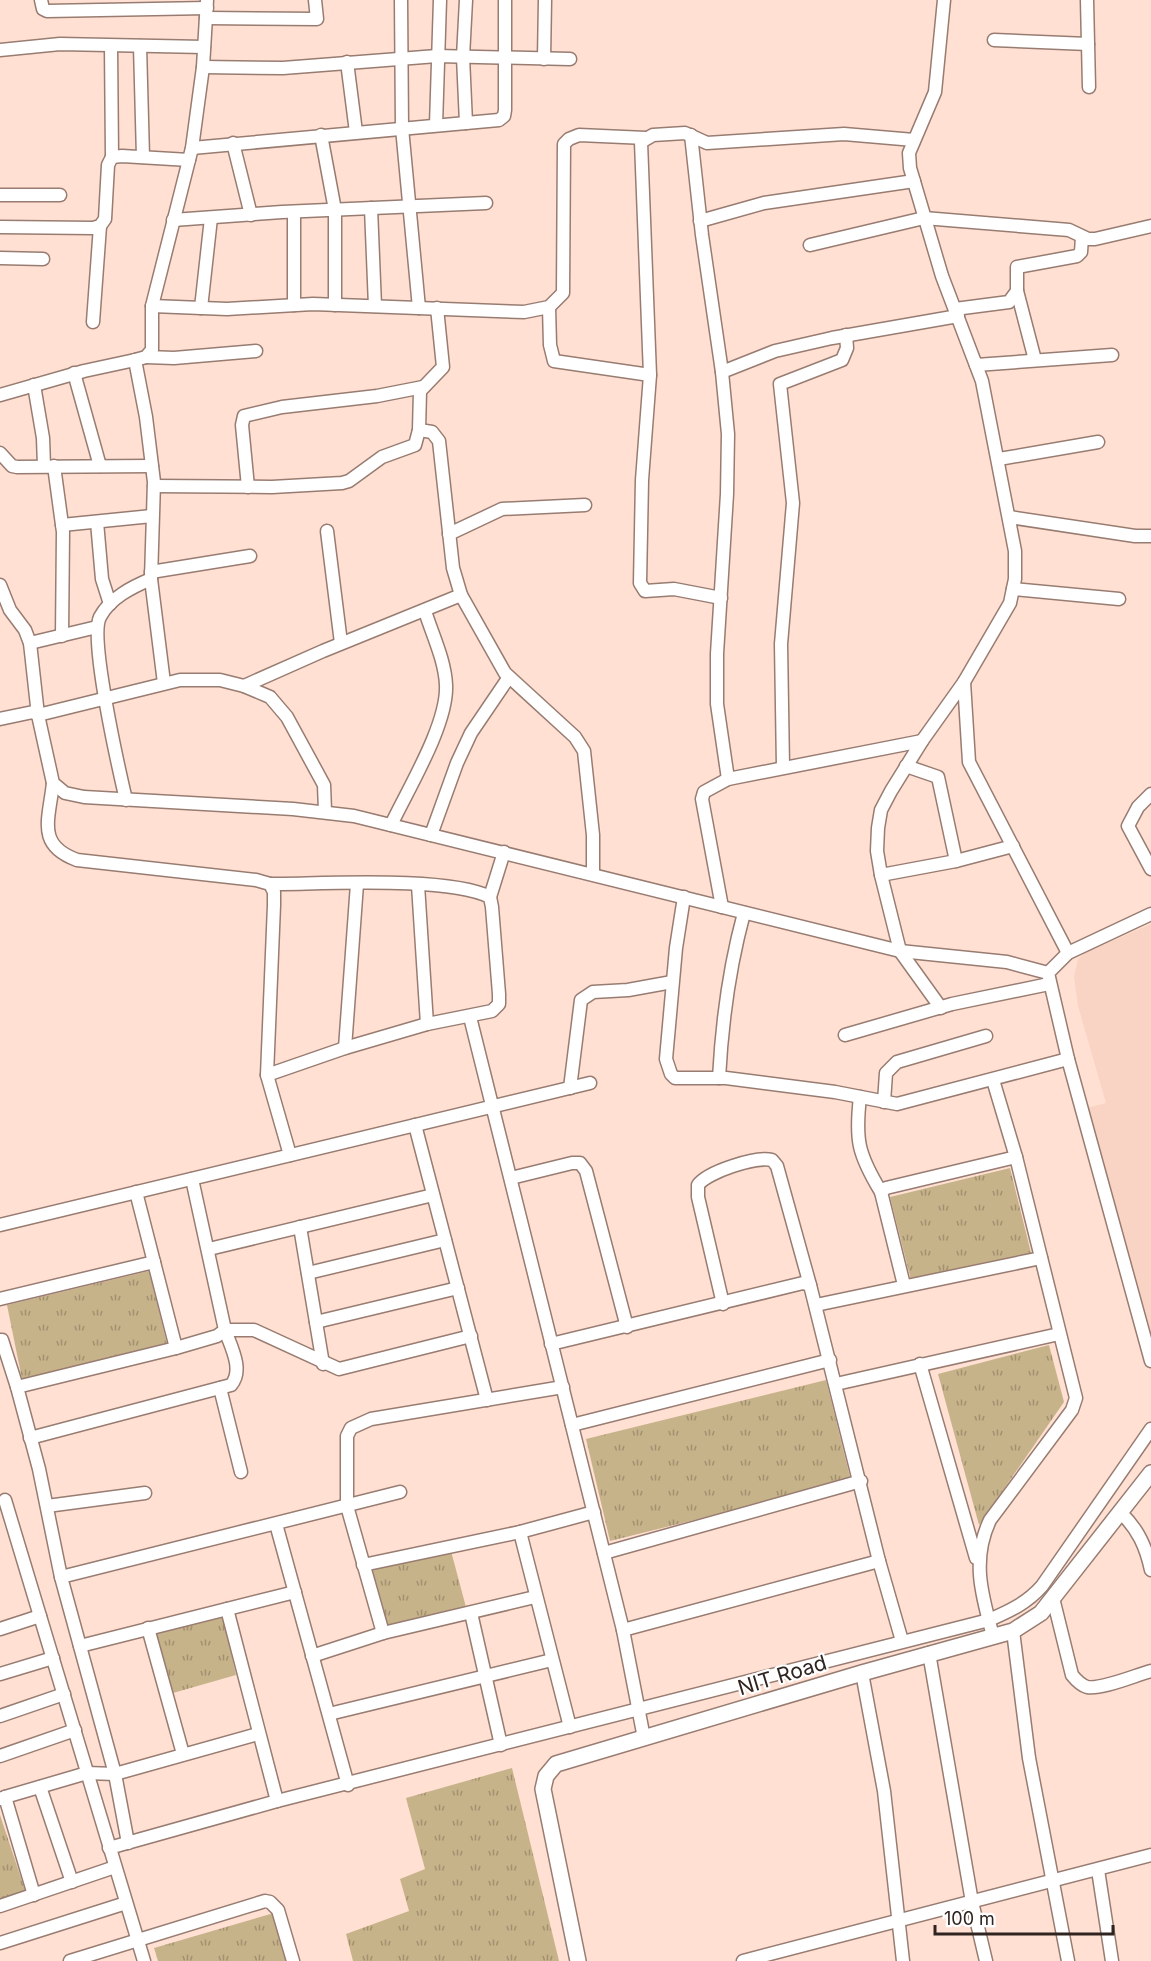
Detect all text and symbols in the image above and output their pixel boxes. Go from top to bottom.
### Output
street label: NIT Road [735,1650,829,1700]
scale bar [935,1898,1114,1936]
text: 100 m [944,1908,995,1929]

